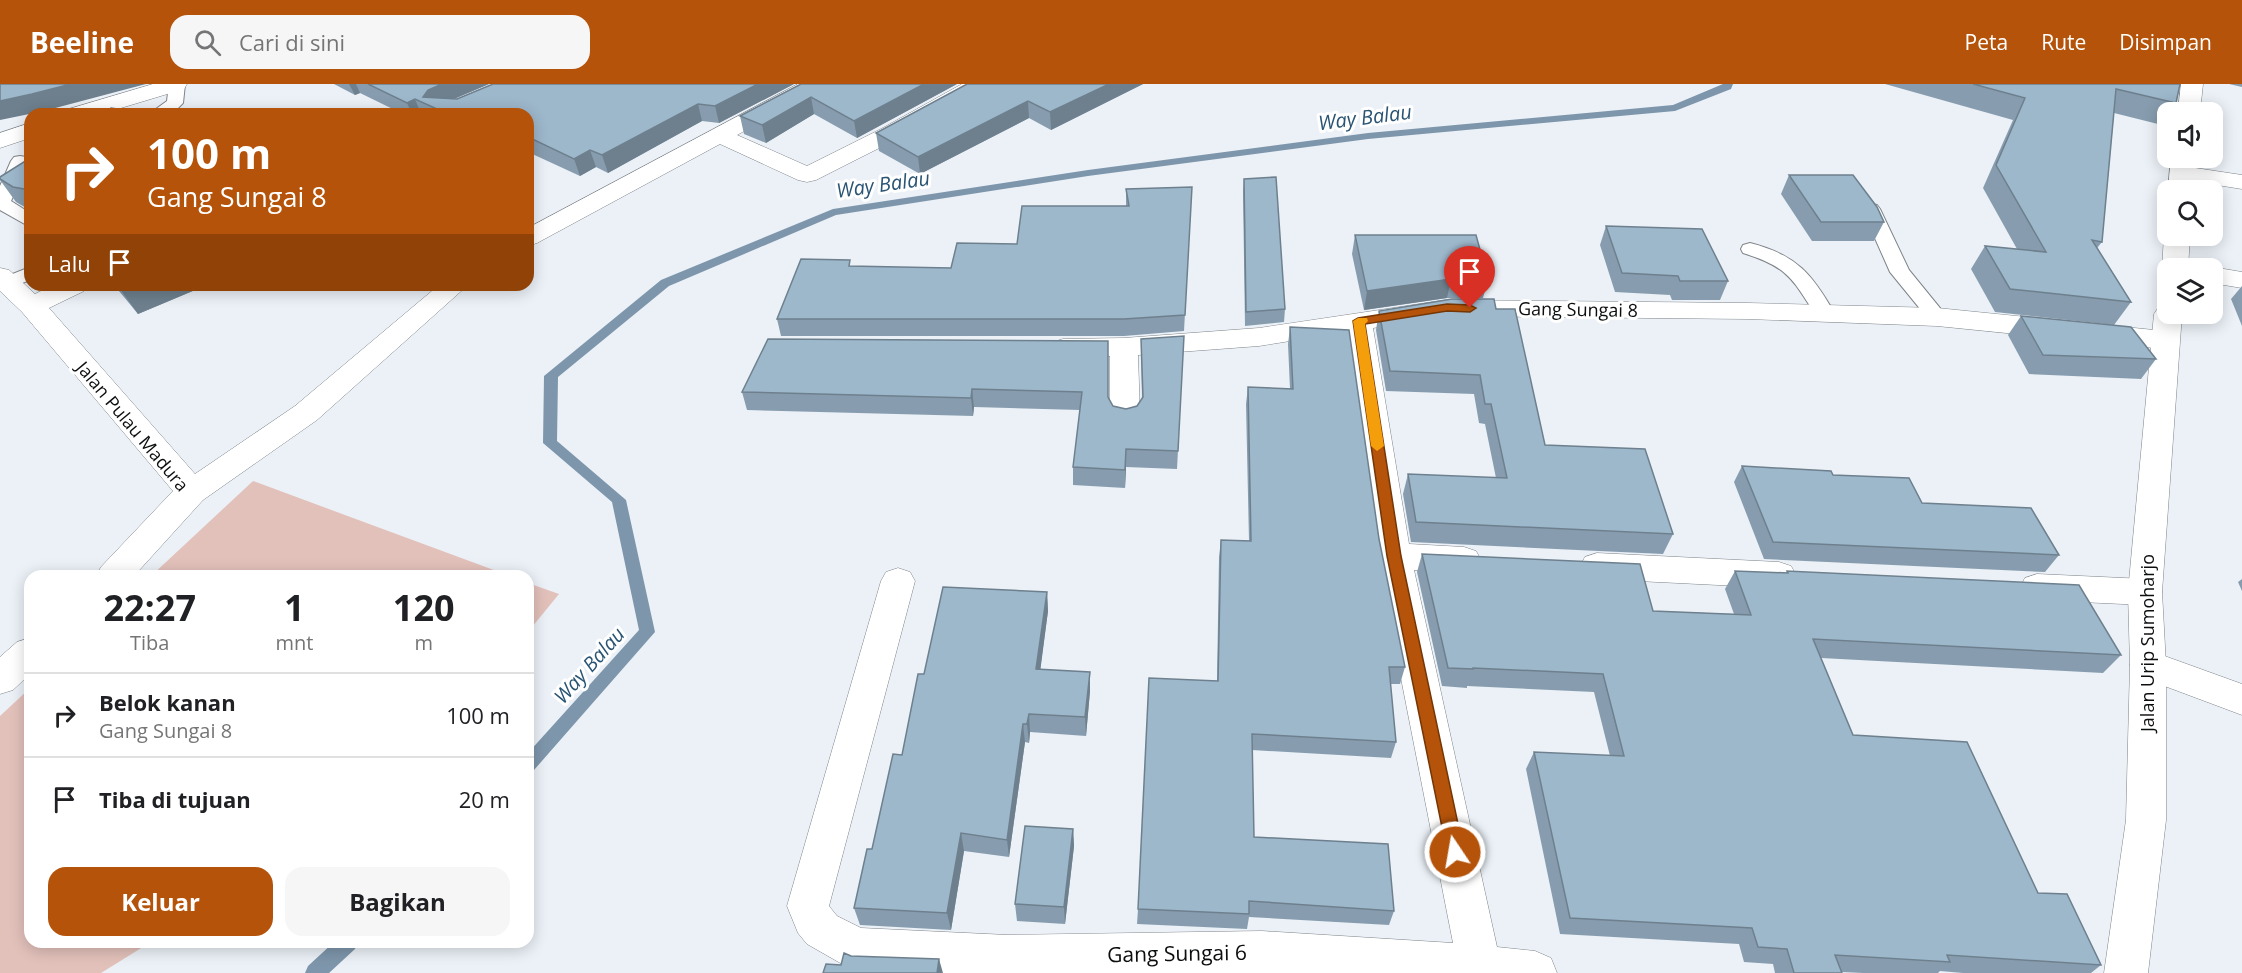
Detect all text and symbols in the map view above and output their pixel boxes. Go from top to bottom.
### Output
search box [170,15,590,69]
text: Beeline [30,23,134,61]
icon: search [191,26,224,59]
text: Cari di sini [239,27,345,57]
text: Peta [1965,28,2008,56]
text: Rute [2041,28,2086,56]
text: Disimpan [2119,28,2212,56]
water label: Way Balau [1317,98,1413,136]
map controls [2157,102,2223,324]
button: sound [2157,102,2223,168]
text: 100 m [147,124,271,181]
icon: right [48,132,126,210]
water label: Way Balau [835,164,931,204]
text: Gang Sungai 8 [147,178,327,215]
button: search [2157,180,2223,246]
icon: arrive [103,246,136,279]
pin [1444,246,1495,308]
text: Lalu [48,248,91,278]
icon: arrive [1453,255,1486,288]
button: layers [2157,258,2223,324]
street label: Gang Sungai 8 [1518,296,1638,322]
street label: Jalan Pulau Madura [70,354,195,496]
street label: Jalan Urip Sumoharjo [2135,554,2159,734]
text: 22:27 [103,583,196,632]
text: 1 [284,583,305,632]
text: 120 [393,583,455,632]
water label: Way Balau [548,621,630,709]
text: Tiba [130,629,169,656]
text: mnt [275,629,313,656]
text: m [414,629,433,656]
text: Belok kanan [99,687,236,717]
icon: right [48,699,81,732]
text: 100 m [446,700,510,730]
text: Gang Sungai 8 [99,717,232,744]
icon: arrive [48,783,81,816]
text: Tiba di tujuan [99,784,251,814]
text: 20 m [459,784,510,814]
position arrow [1423,820,1487,884]
button: Keluar [48,867,273,936]
button: Bagikan [285,867,510,936]
street label: Gang Sungai 6 [1107,938,1247,968]

